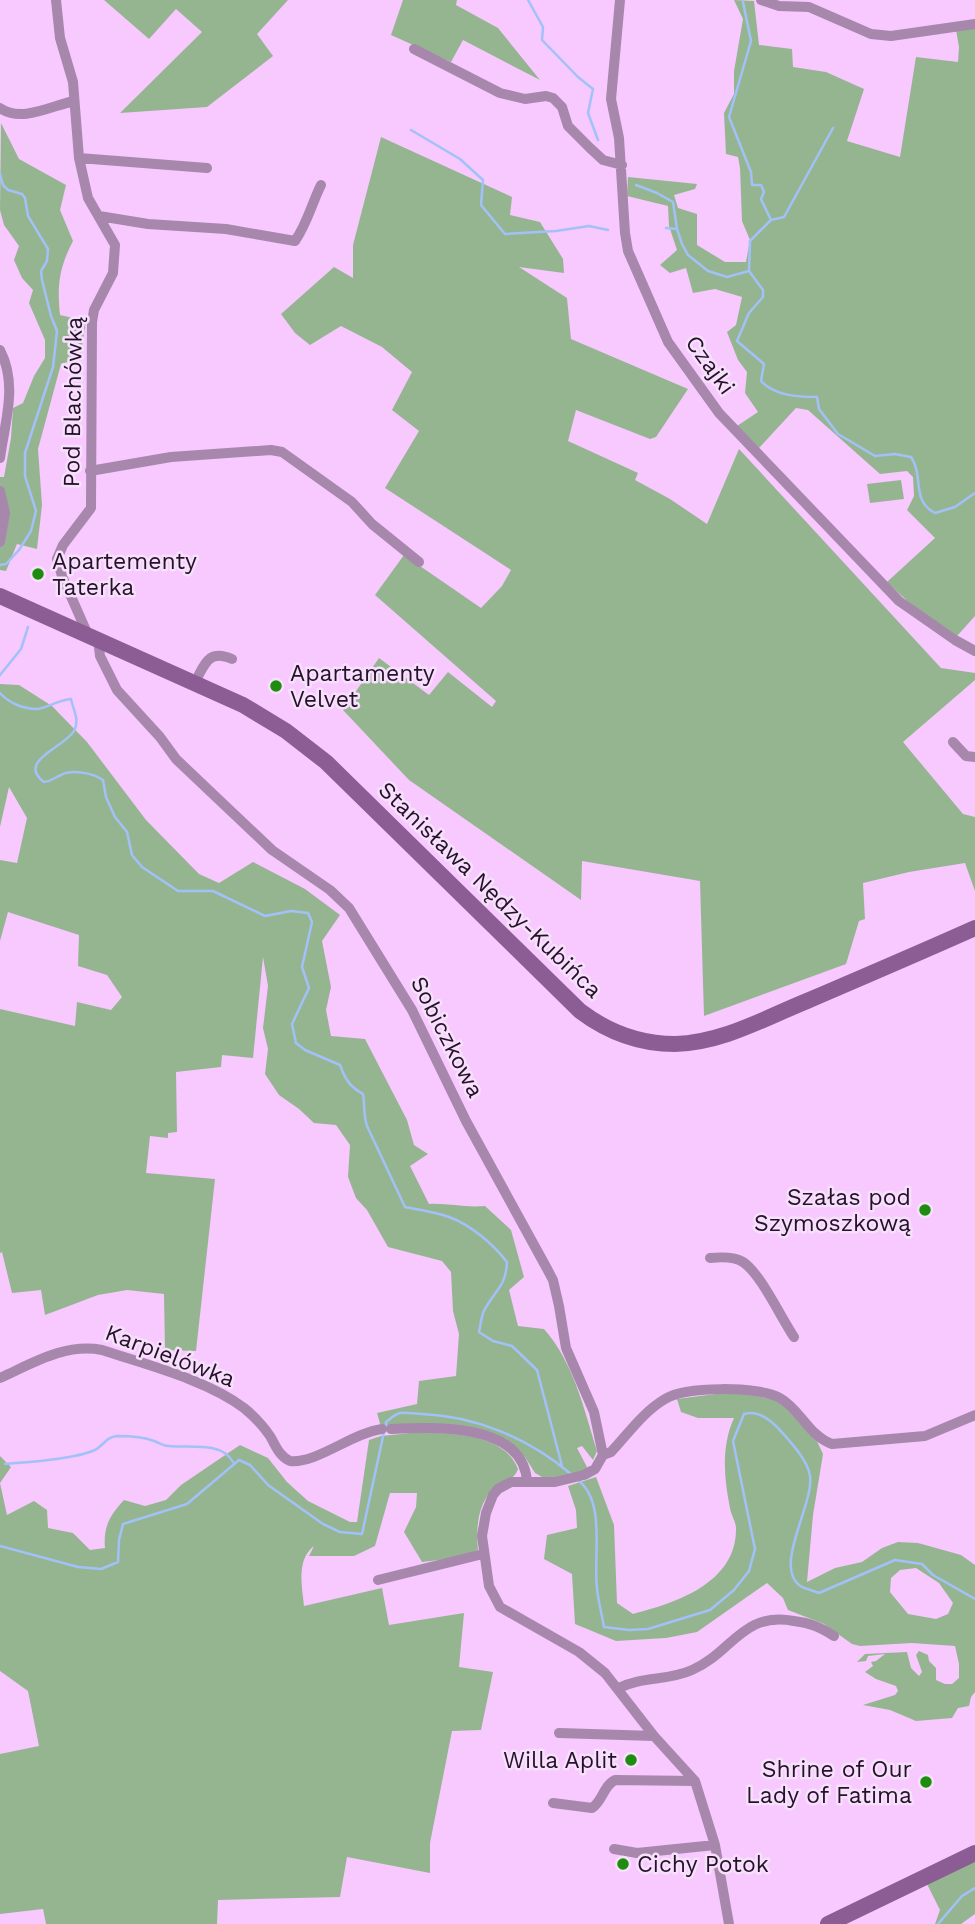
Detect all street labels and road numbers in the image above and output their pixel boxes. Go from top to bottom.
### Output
street label: Pod Blachówką [58,316,88,488]
street label: Czajki [680,330,740,400]
street label: Stanisława Nędzy-Kubińca [373,776,607,1004]
street label: Sobiczkowa [405,972,489,1102]
street label: Karpielówka [101,1319,239,1393]

